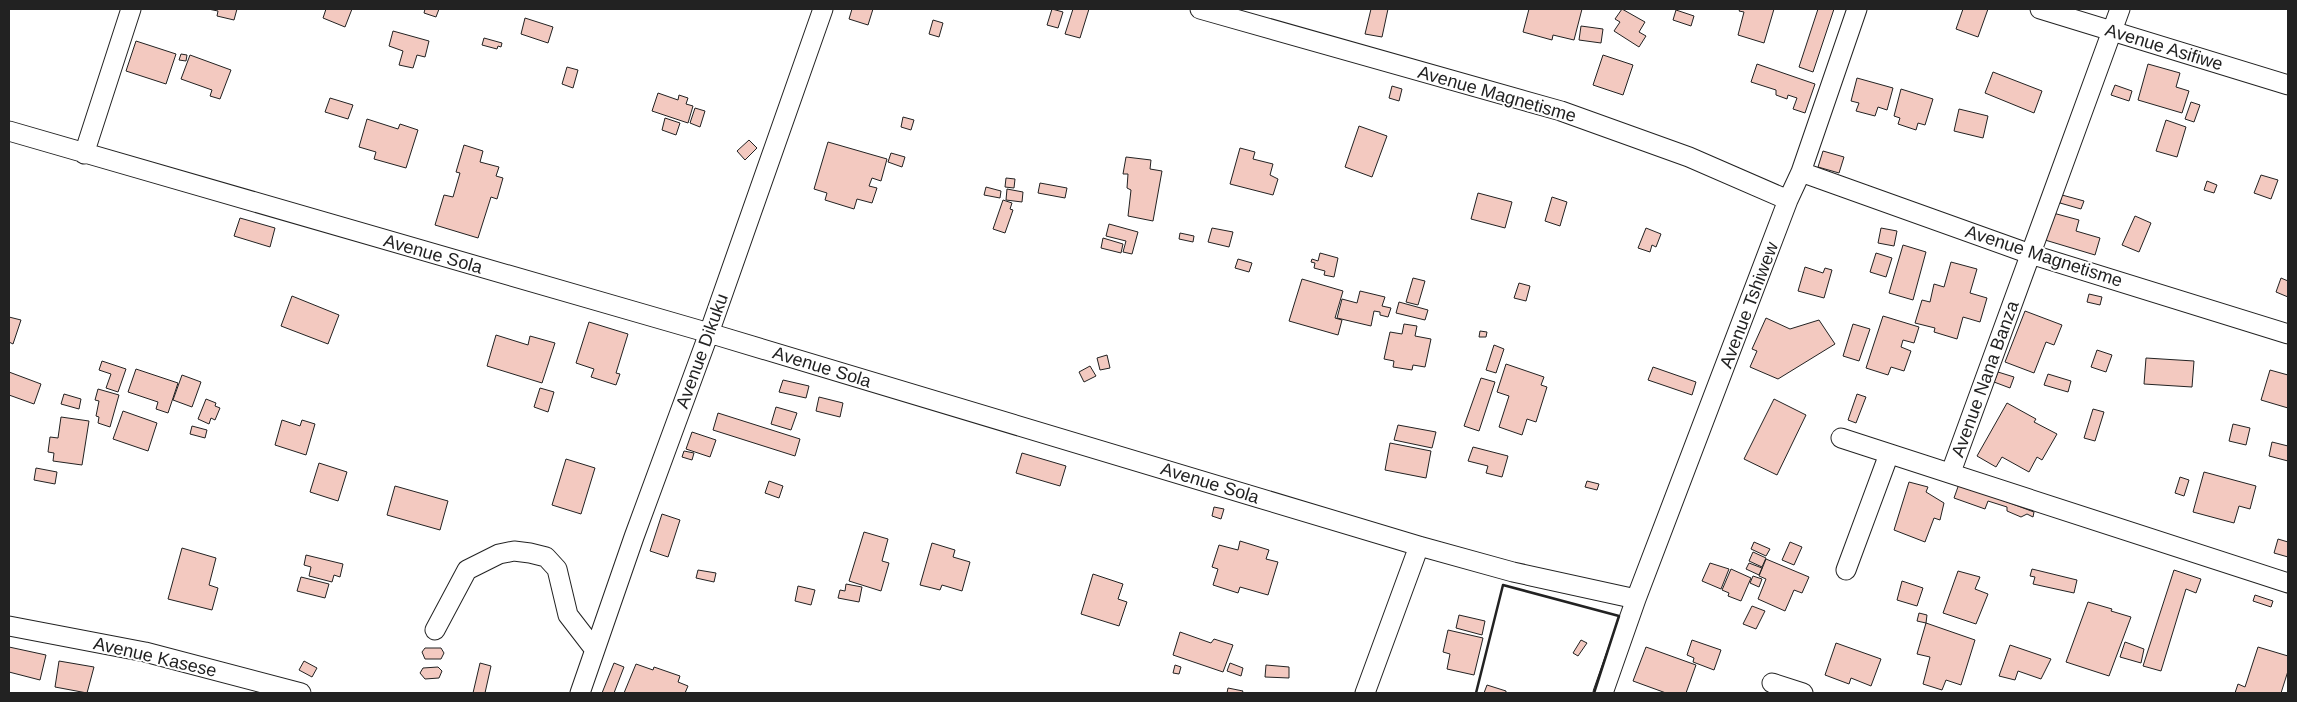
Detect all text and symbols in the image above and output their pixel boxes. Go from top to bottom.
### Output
street label: Avenue Asifiwe [2103,20,2225,74]
street label: Avenue Magnetisme [1416,62,1578,126]
street label: Avenue Magnetisme [1963,221,2125,291]
street label: Avenue Sola [381,230,486,278]
street label: Avenue Tshiwew [1716,238,1783,371]
street label: Avenue Dikuku [672,291,732,411]
street label: Avenue Nana Banza [1947,297,2023,460]
street label: Avenue Sola [770,343,875,392]
street label: Avenue Sola [1158,459,1263,508]
street label: Avenue Kasese [91,633,219,681]

